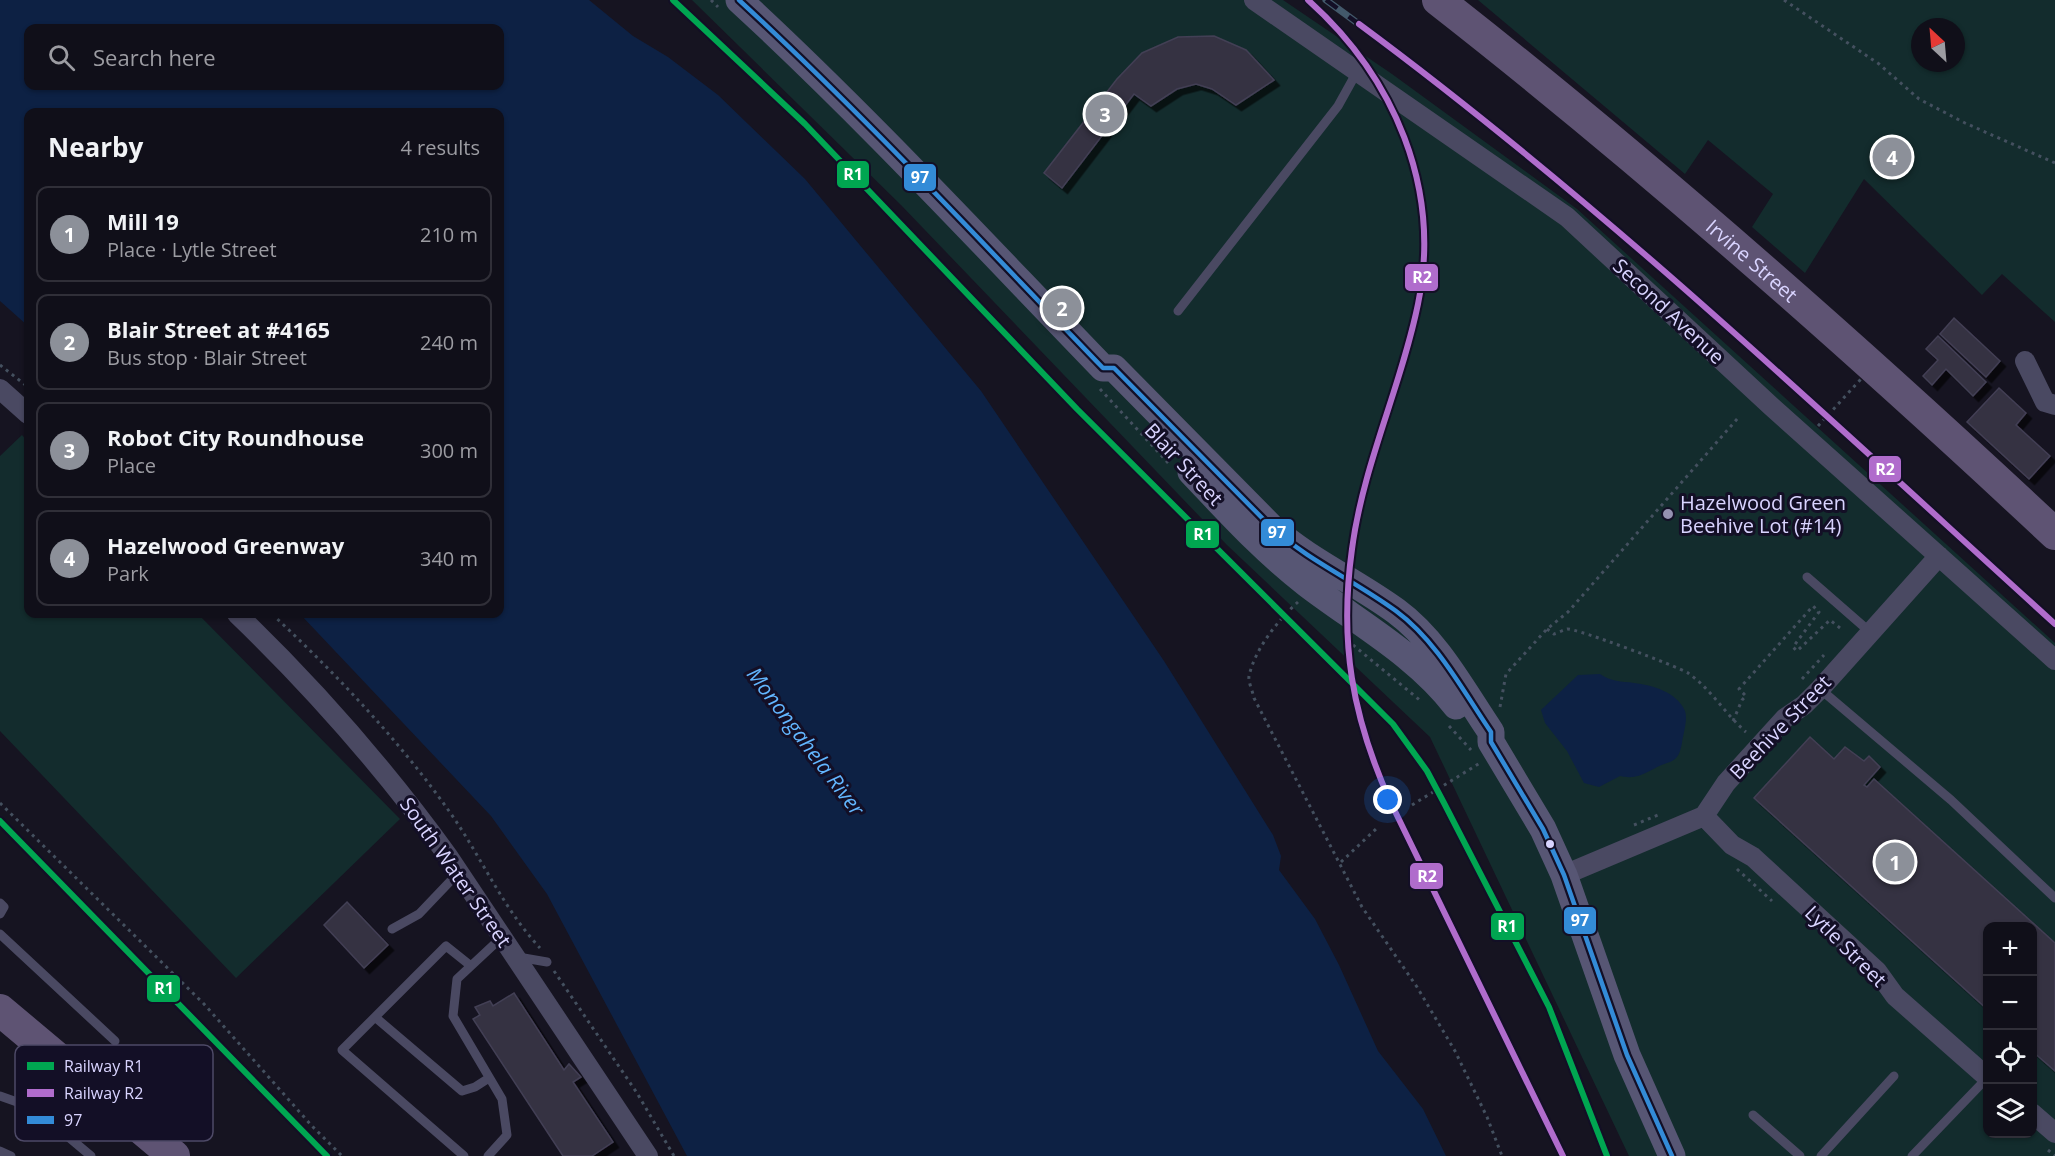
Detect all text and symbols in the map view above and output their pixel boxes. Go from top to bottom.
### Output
north arrow [1911,18,1965,72]
search box [24,24,504,90]
icon: search [45,41,78,74]
text: Search here [93,42,216,72]
pin: 3 [1086,92,1124,136]
text: Nearby [48,129,143,165]
text: 4 results [400,134,480,161]
pin: 4 [1872,134,1912,180]
line badge: R1 [836,160,870,189]
text: R1 [843,163,863,185]
line badge: 97 [903,163,937,192]
text: 97 [911,166,929,188]
text: Mill 19 [107,206,179,236]
street label: Irvine Street [1701,213,1804,308]
text: 1 [64,221,75,248]
text: 210 m [420,221,478,248]
text: Place · Lytle Street [107,236,277,263]
street label: Second Avenue [1607,252,1731,370]
line badge: R2 [1404,263,1439,292]
text: R2 [1412,266,1432,288]
pin: 2 [1042,286,1082,330]
text: Blair Street at #4165 [107,314,330,344]
text: 2 [64,329,75,356]
text: 240 m [420,329,478,356]
text: Bus stop · Blair Street [107,344,307,371]
street label: Blair Street [1139,417,1229,511]
text: Robot City Roundhouse [107,422,364,452]
text: 3 [64,437,75,464]
text: 300 m [420,437,478,464]
text: Place [107,452,156,479]
line badge: R2 [1868,455,1902,483]
text: R2 [1875,458,1895,480]
place label: Hazelwood Green Beehive Lot (#14) [1680,489,1846,539]
marker: Hazelwood Green Beehive Lot (#14) [1661,507,1675,521]
line badge: 97 [1260,518,1295,547]
line badge: R1 [1185,520,1220,549]
text: 97 [1268,521,1286,543]
text: R1 [1193,523,1213,545]
text: Hazelwood Greenway [107,530,344,560]
text: 4 [64,545,75,572]
text: 340 m [420,545,478,572]
text: Park [107,560,149,587]
water label: Monongahela River [741,661,871,822]
street label: Beehive Street [1723,669,1837,785]
your location [1373,785,1402,814]
street label: South Water Street [394,792,518,952]
unlabelled marker [1544,838,1556,850]
pin: 1 [1876,840,1914,884]
line badge: R2 [1409,862,1444,890]
text: R2 [1417,865,1437,887]
street label: Lytle Street [1799,899,1893,993]
line badge: 97 [1563,906,1597,935]
text: 97 [1571,909,1589,931]
line badge: R1 [1490,912,1525,941]
text: R1 [1497,915,1517,937]
map controls [1983,922,2037,1138]
button: + [1983,922,2037,976]
line badge: R1 [146,974,181,1003]
button: − [1983,976,2037,1030]
text: R1 [154,977,174,999]
button: locate [1983,1030,2037,1084]
legend [15,1045,213,1141]
text: Railway R1 [64,1055,143,1077]
text: Railway R2 [64,1082,143,1104]
button: layers [1983,1084,2037,1138]
text: 97 [64,1109,82,1131]

